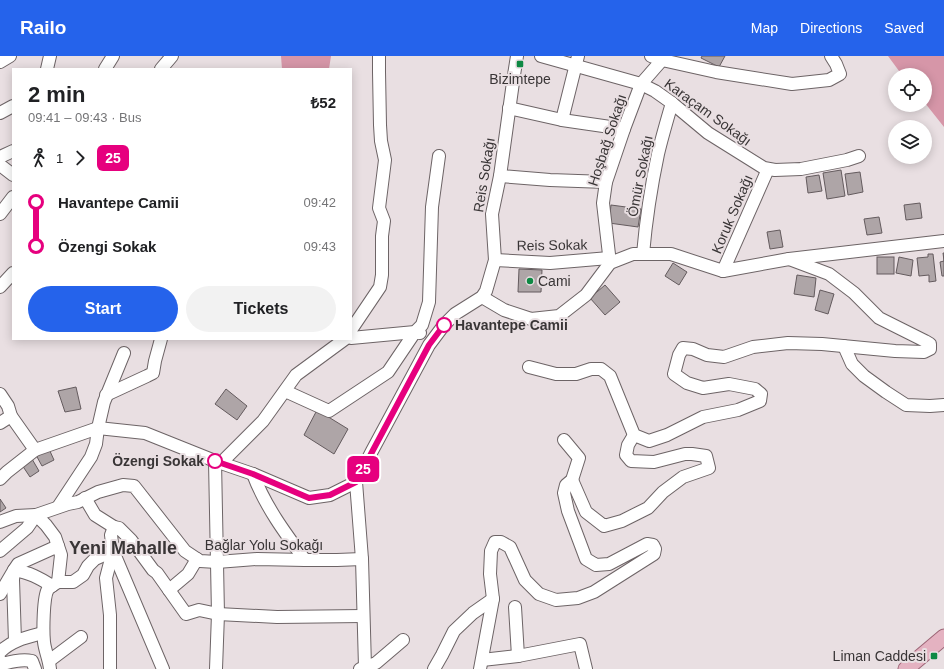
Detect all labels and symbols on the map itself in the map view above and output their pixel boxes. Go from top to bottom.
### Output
marker: Bizimtepe [515,59,525,69]
place label: Bizimtepe [489,71,551,87]
street label: Karaçam Sokağı [661,75,755,149]
street label: Hoşbağ Sokağı [585,92,629,188]
street label: Ömür Sokağı [623,134,656,218]
street label: Reis Sokağı [470,136,498,214]
street label: Koruk Sokağı [708,172,756,256]
street label: Reis Sokak [516,236,589,254]
place label: Cami [538,273,571,289]
marker: Cami [525,276,535,286]
marker: Havantepe Camii [436,317,452,333]
place label: Havantepe Camii [455,317,568,333]
place label: Özengi Sokak [112,453,204,469]
marker: Özengi Sokak [207,453,223,469]
line badge: 25 [345,456,381,482]
street label: Bağlar Yolu Sokağı [205,537,323,553]
district label: Yeni Mahalle [69,538,177,558]
place label: Liman Caddesi [833,648,926,664]
marker: Liman Caddesi [929,651,939,661]

